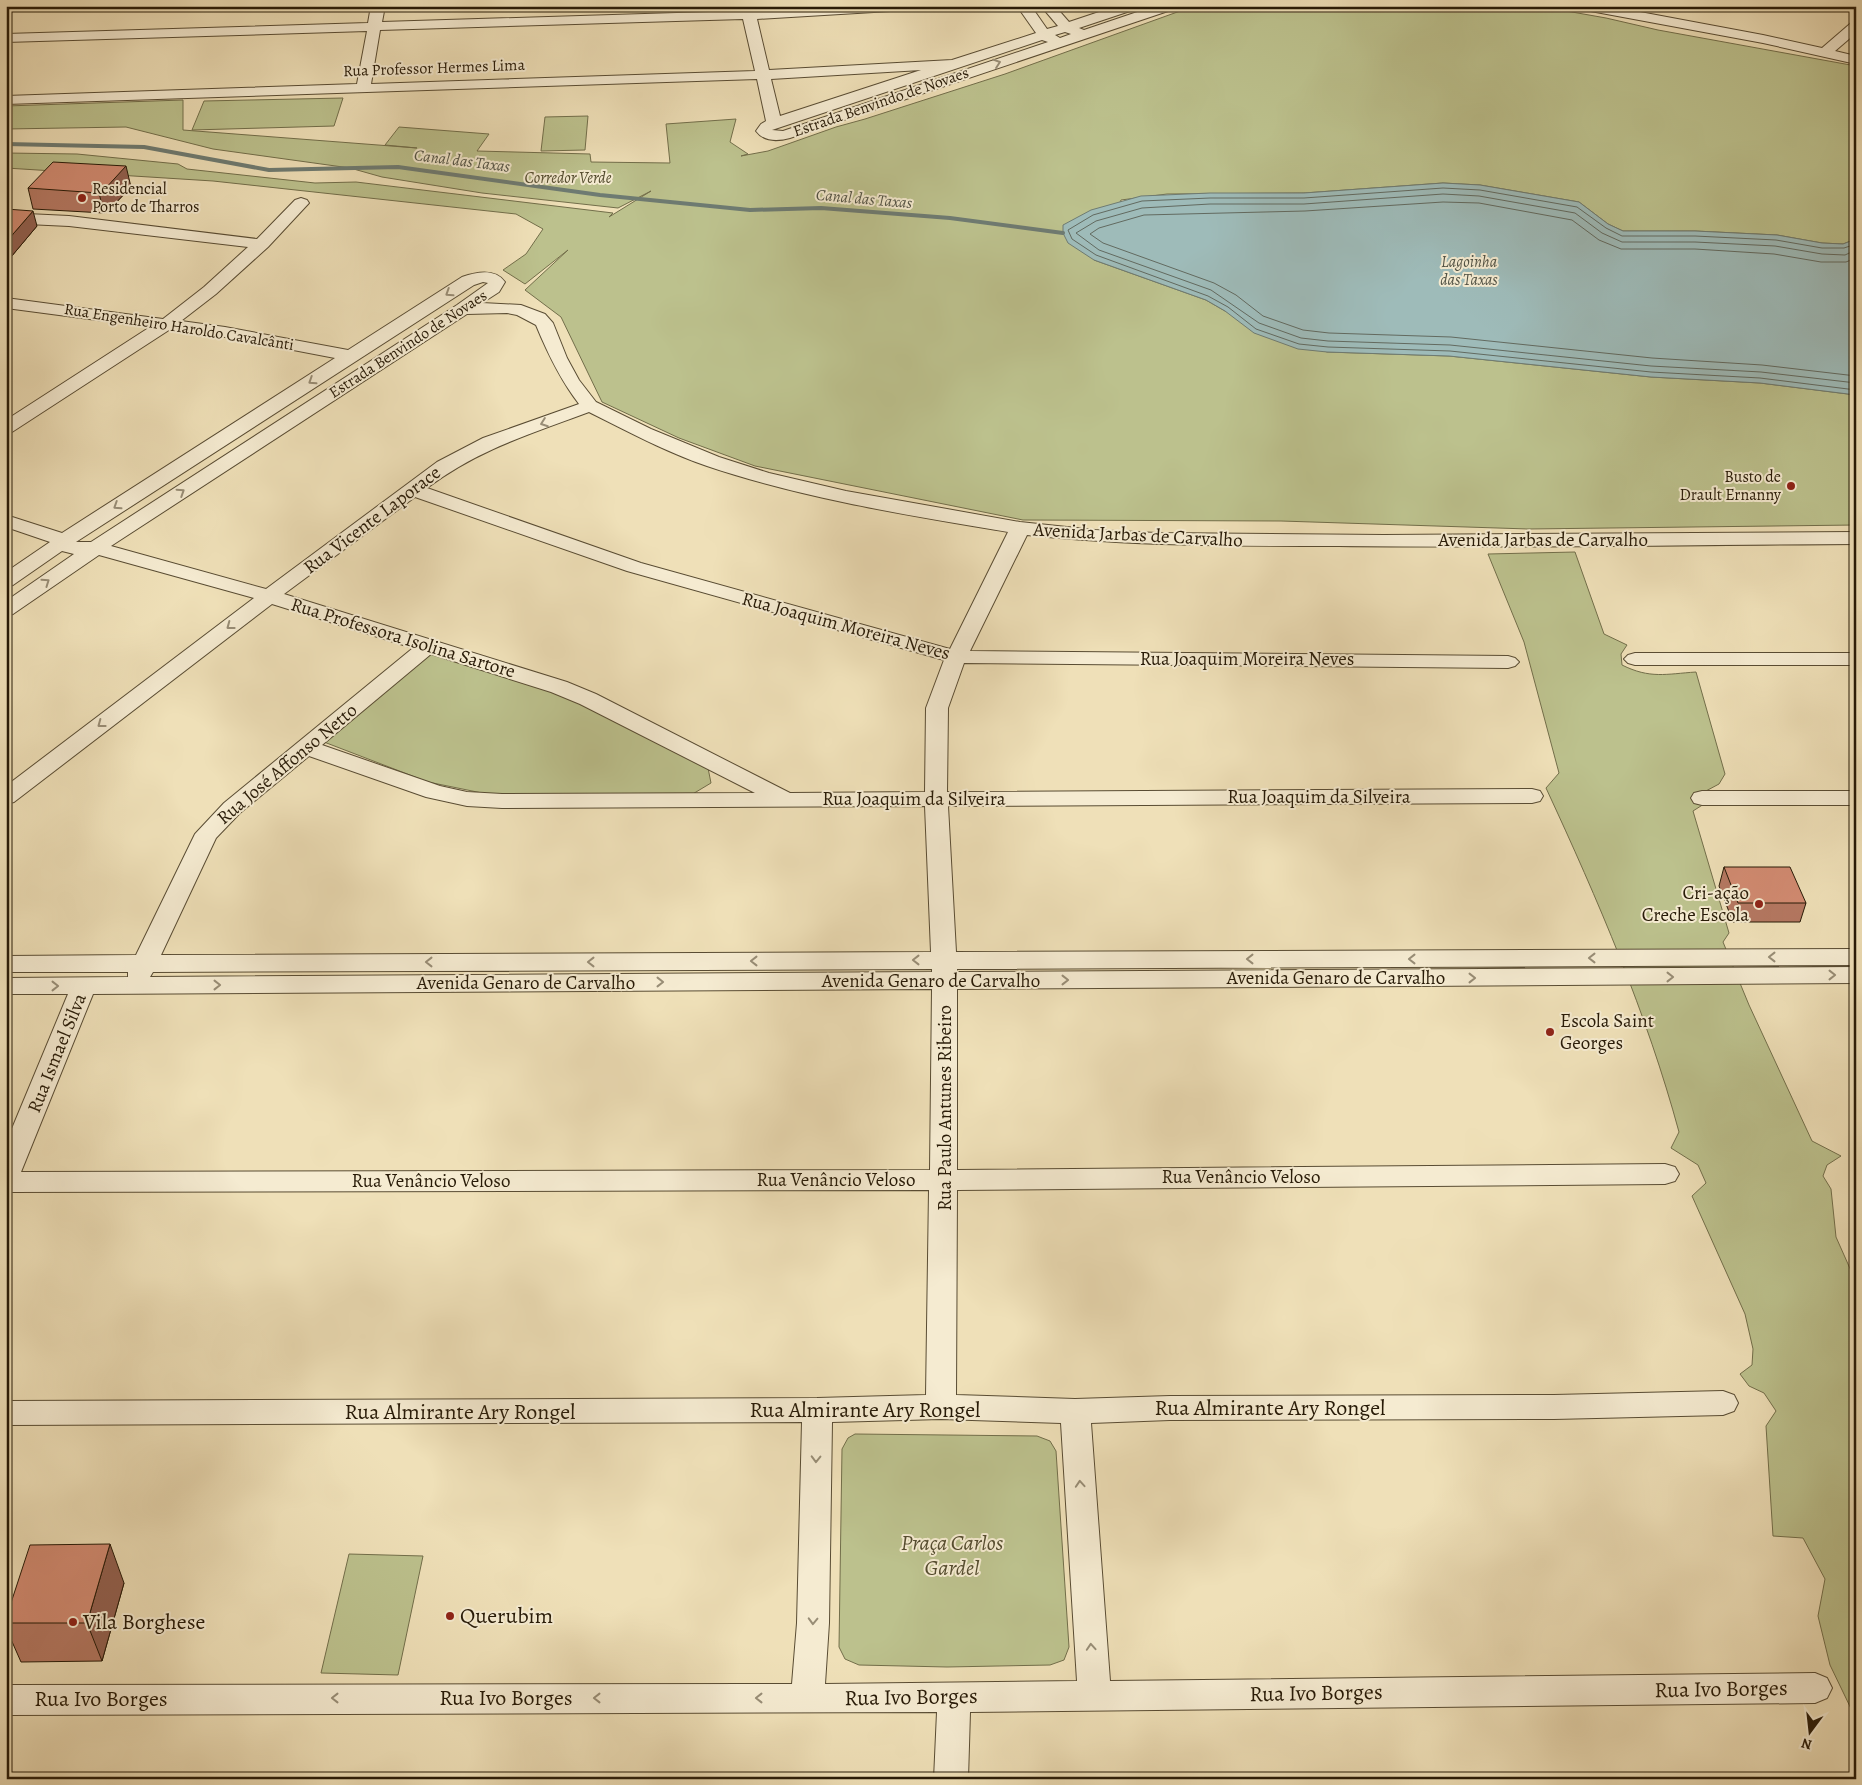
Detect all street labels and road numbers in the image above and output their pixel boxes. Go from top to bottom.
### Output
street label: Rua Professor Hermes Lima [343,54,526,82]
street label: Estrada Benvindo de Novaes [790,62,972,142]
street label: Estrada Benvindo de Novaes [325,284,491,404]
street label: Rua Engenheiro Haroldo Cavalcânti [63,298,295,356]
street label: Rua Vicente Laporace [298,460,446,580]
street label: Avenida Jarbas de Carvalho [1032,516,1243,553]
street label: Avenida Jarbas de Carvalho [1437,527,1648,553]
street label: Rua Joaquim Moreira Neves [739,586,953,666]
street label: Rua Professora Isolina Sartore [288,591,518,685]
street label: Rua Joaquim Moreira Neves [1140,646,1354,672]
street label: Rua José Affonso Netto [211,697,363,831]
street label: Rua Joaquim da Silveira [1227,784,1411,810]
street label: Rua Joaquim da Silveira [822,786,1006,812]
street label: Avenida Genaro de Carvalho [1226,965,1445,991]
street label: Avenida Genaro de Carvalho [821,968,1040,994]
street label: Avenida Genaro de Carvalho [416,970,635,996]
street label: Rua Ismael Silva [21,989,93,1117]
street label: Rua Paulo Antunes Ribeiro [932,1005,958,1211]
street label: Rua Venâncio Veloso [1162,1164,1320,1190]
street label: Rua Venâncio Veloso [757,1167,915,1193]
street label: Rua Venâncio Veloso [352,1168,510,1194]
street label: Rua Almirante Ary Rongel [1155,1393,1385,1423]
street label: Rua Almirante Ary Rongel [750,1395,980,1425]
street label: Rua Almirante Ary Rongel [345,1397,575,1427]
street label: Rua Ivo Borges [1654,1673,1788,1705]
street label: Rua Ivo Borges [1249,1677,1383,1709]
street label: Rua Ivo Borges [844,1681,978,1713]
street label: Rua Ivo Borges [439,1683,573,1713]
street label: Rua Ivo Borges [34,1684,168,1714]

